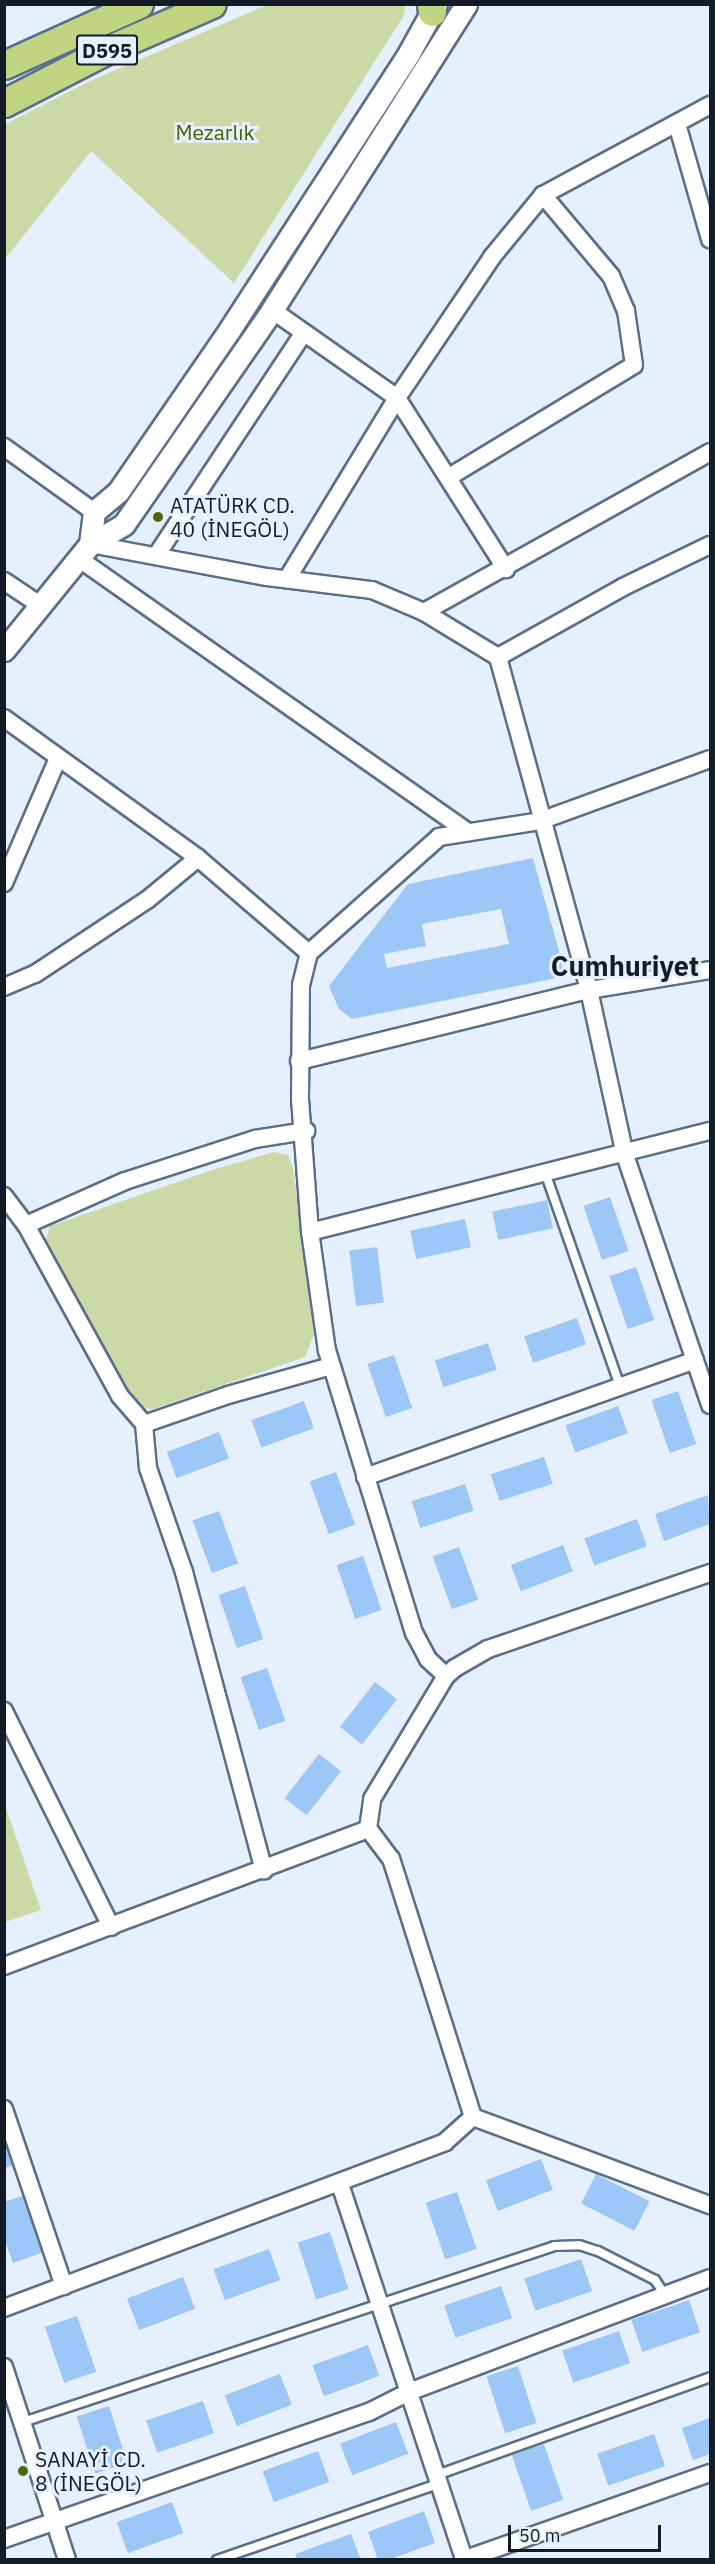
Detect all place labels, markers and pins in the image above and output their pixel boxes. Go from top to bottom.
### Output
place label: ATATÜRK CD. 40 (İNEGÖL) [170,492,295,542]
marker: ATATÜRK CD. 40 (İNEGÖL) [151,510,165,524]
place label: SANAYİ CD. 8 (İNEGÖL) [35,2446,146,2496]
marker: SANAYİ CD. 8 (İNEGÖL) [16,2464,30,2478]

